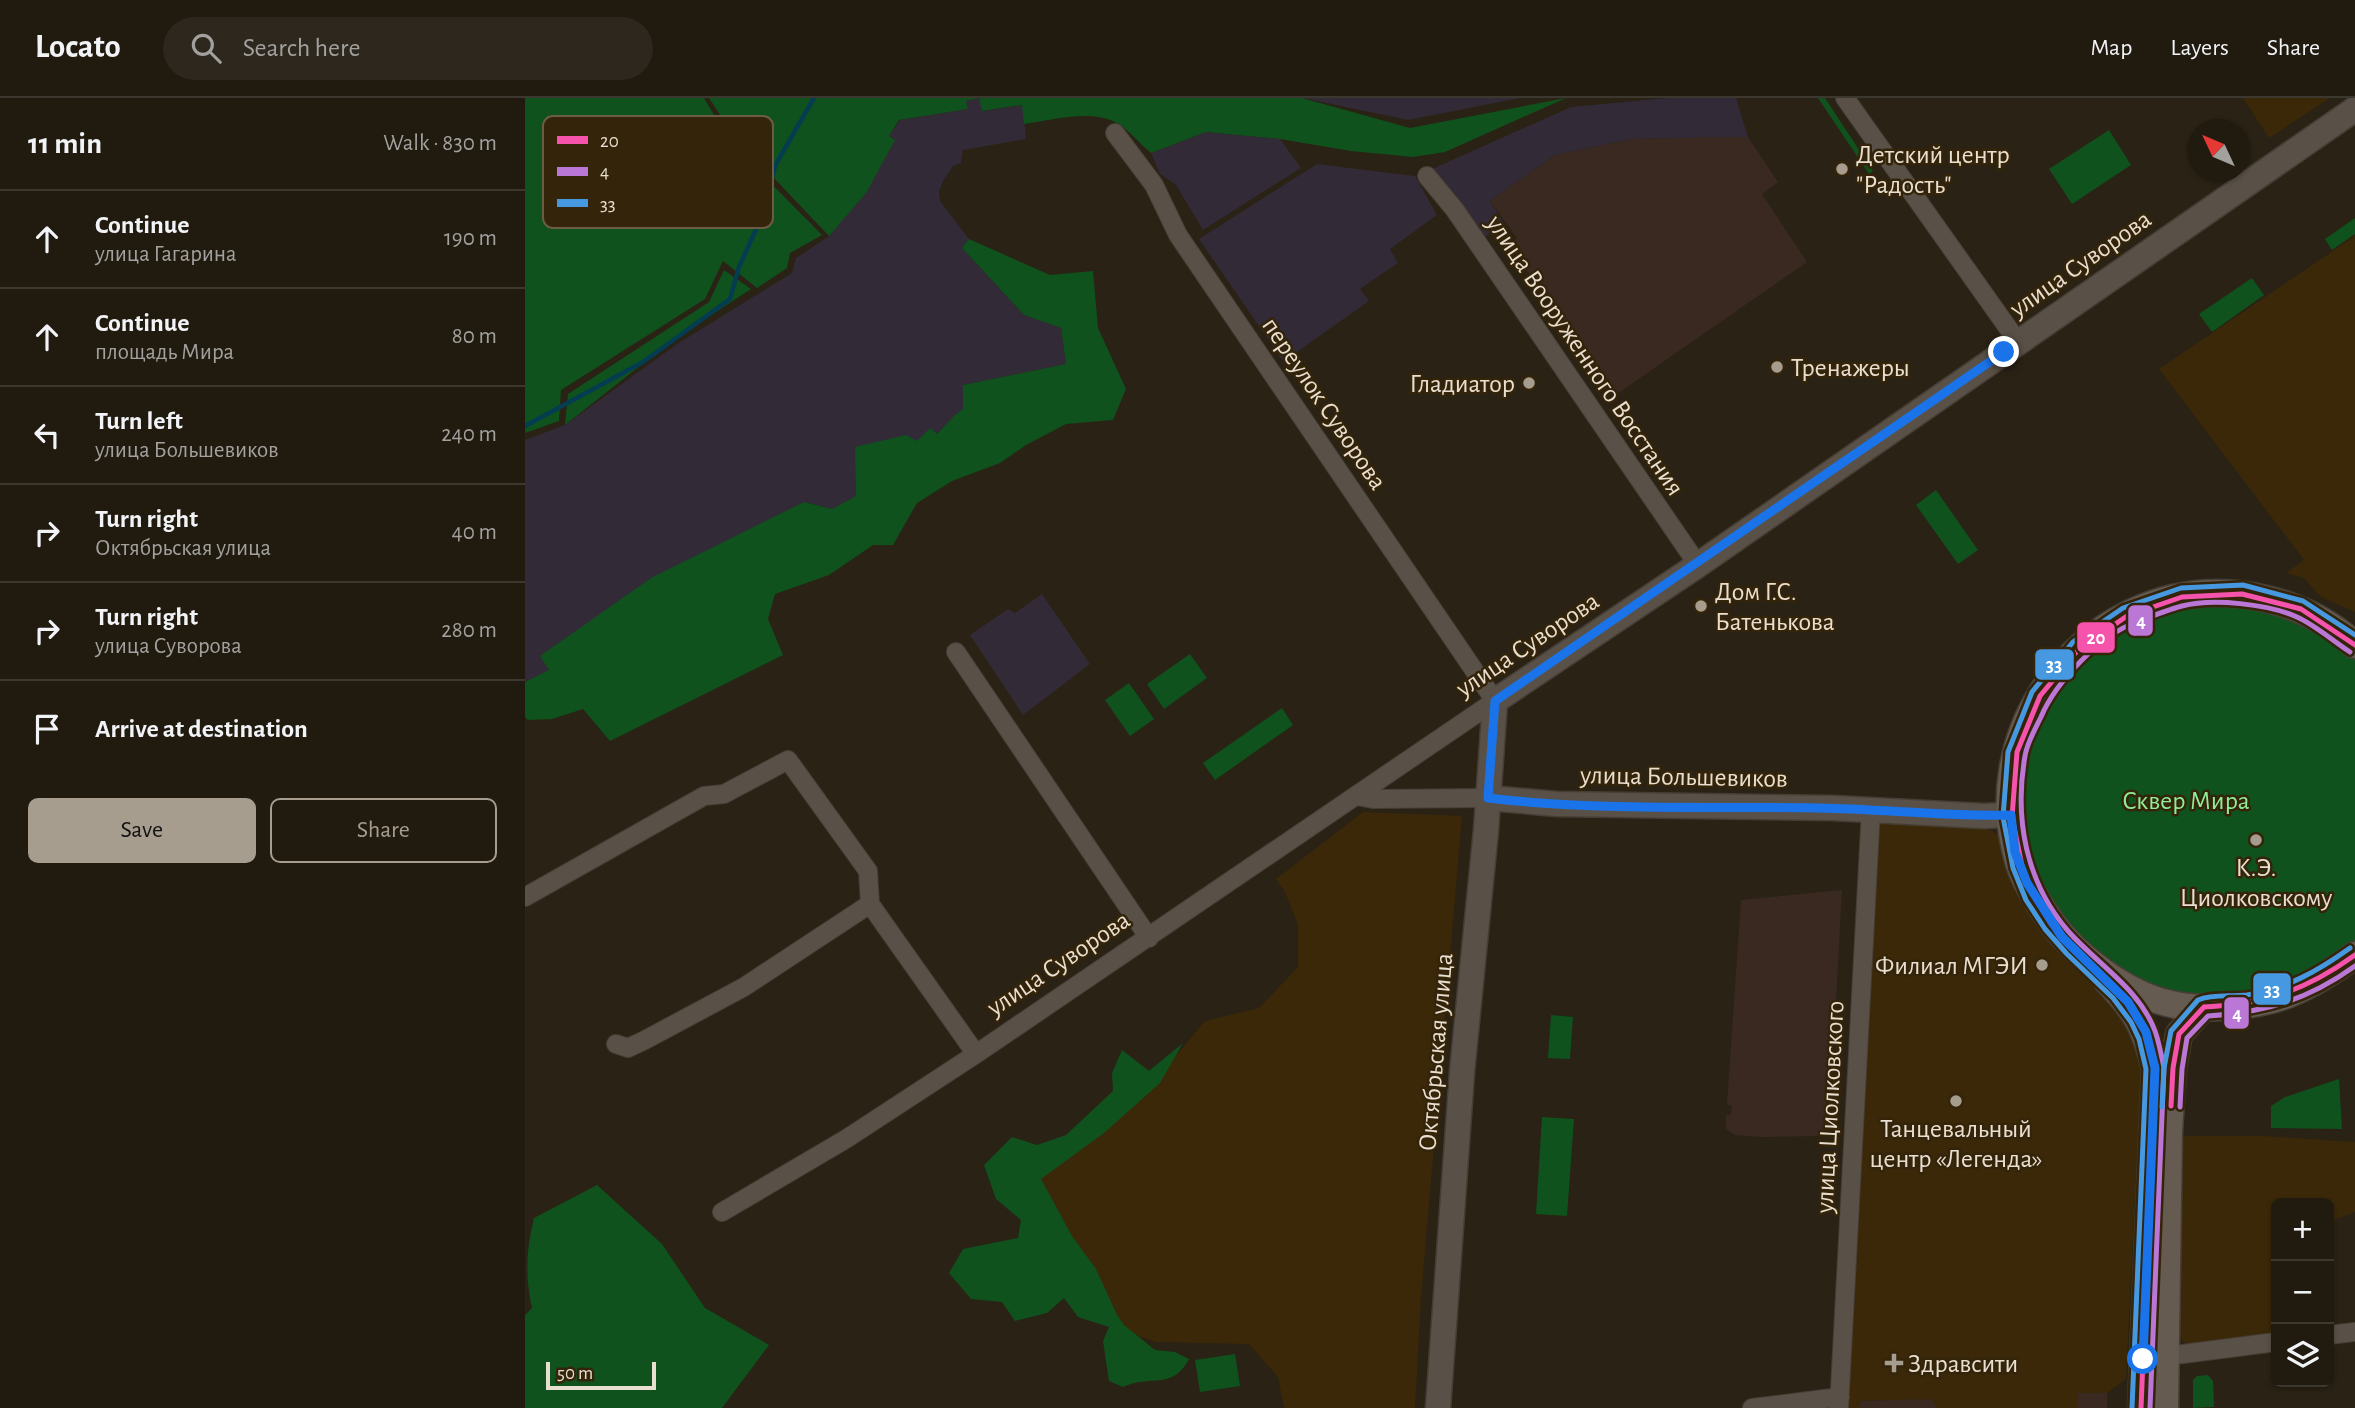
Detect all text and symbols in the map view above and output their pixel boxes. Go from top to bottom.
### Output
search box [163,17,653,80]
icon: search [187,29,225,67]
text: Locato [35,31,121,64]
text: Search here [243,35,360,61]
text: Map [2090,36,2132,60]
text: Layers [2170,36,2229,60]
text: Share [2267,36,2320,60]
legend [543,116,773,228]
north arrow [2187,119,2250,182]
text: 11 min [28,129,102,159]
text: Walk · 830 m [383,132,497,155]
text: 20 [600,132,619,151]
place label: Детский центр "Радость" [1856,142,2010,198]
marker: Детский центр "Радость" [1834,161,1850,177]
text: 4 [600,163,609,182]
text: 33 [600,195,616,214]
street label: улица Суворова [2004,206,2156,323]
street label: улица Вооруженного Восстания [1481,210,1689,500]
text: Continue [95,212,190,238]
icon: ahead [28,220,66,258]
text: 190 m [444,227,497,250]
text: улица Гагарина [95,243,236,266]
text: Continue [95,310,190,336]
street label: переулок Суворова [1257,313,1391,494]
icon: ahead [28,318,66,356]
text: 80 m [452,325,497,348]
route end [1988,336,2019,367]
text: площадь Мира [95,341,234,364]
place label: Тренажеры [1791,355,1910,381]
marker: Тренажеры [1769,359,1785,375]
place label: Гладиатор [1409,371,1515,397]
marker: Гладиатор [1521,375,1537,391]
text: Turn left [95,408,183,434]
icon: left [28,416,66,454]
text: 240 m [441,423,497,446]
text: улица Большевиков [95,439,279,462]
text: Turn right [95,506,198,532]
icon: right [28,514,66,552]
text: 40 m [452,521,497,544]
text: Октябрьская улица [95,537,271,560]
place label: Дом Г.С. Батенькова [1715,579,1835,635]
street label: улица Суворова [1451,588,1604,703]
marker: Дом Г.С. Батенькова [1693,598,1709,614]
text: Turn right [95,604,198,630]
line badge: 4 [2127,604,2154,637]
icon: right [28,612,66,650]
text: 4 [2136,612,2146,631]
text: 280 m [441,619,497,642]
line badge: 20 [2076,621,2116,654]
text: 20 [2087,629,2106,648]
text: улица Суворова [95,635,242,658]
line badge: 33 [2034,648,2075,681]
text: 33 [2046,656,2062,675]
icon: arrive [28,710,66,748]
text: Arrive at destination [95,716,308,742]
street label: улица Большевиков [1579,762,1788,792]
park label: Сквер Мира [2122,788,2250,814]
button: Save [28,798,256,863]
button: Share [270,798,497,863]
marker: К.Э. Циолковскому [2248,832,2264,848]
place label: К.Э. Циолковскому [2180,855,2332,911]
street label: улица Суворова [982,907,1135,1022]
street label: Октябрьская улица [1414,952,1458,1152]
place label: Филиал МГЭИ [1875,953,2028,979]
marker: Филиал МГЭИ [2034,957,2050,973]
line badge: 33 [2252,972,2292,1006]
text: 33 [2264,981,2280,1000]
line badge: 4 [2223,996,2250,1030]
street label: улица Циолковского [1811,1000,1849,1215]
text: 4 [2232,1005,2242,1024]
marker: Танцевальный центр «Легенда» [1948,1093,1964,1109]
place label: Танцевальный центр «Легенда» [1869,1116,2043,1172]
map controls [2271,1198,2334,1387]
button: + [2271,1198,2334,1261]
button: − [2271,1261,2334,1324]
button: layers [2271,1324,2334,1387]
route start [2127,1343,2158,1374]
place label: Здравсити [1908,1351,2018,1377]
marker: Здравсити [1886,1355,1902,1371]
scale bar [546,1359,656,1391]
text: 50 m [557,1364,593,1383]

